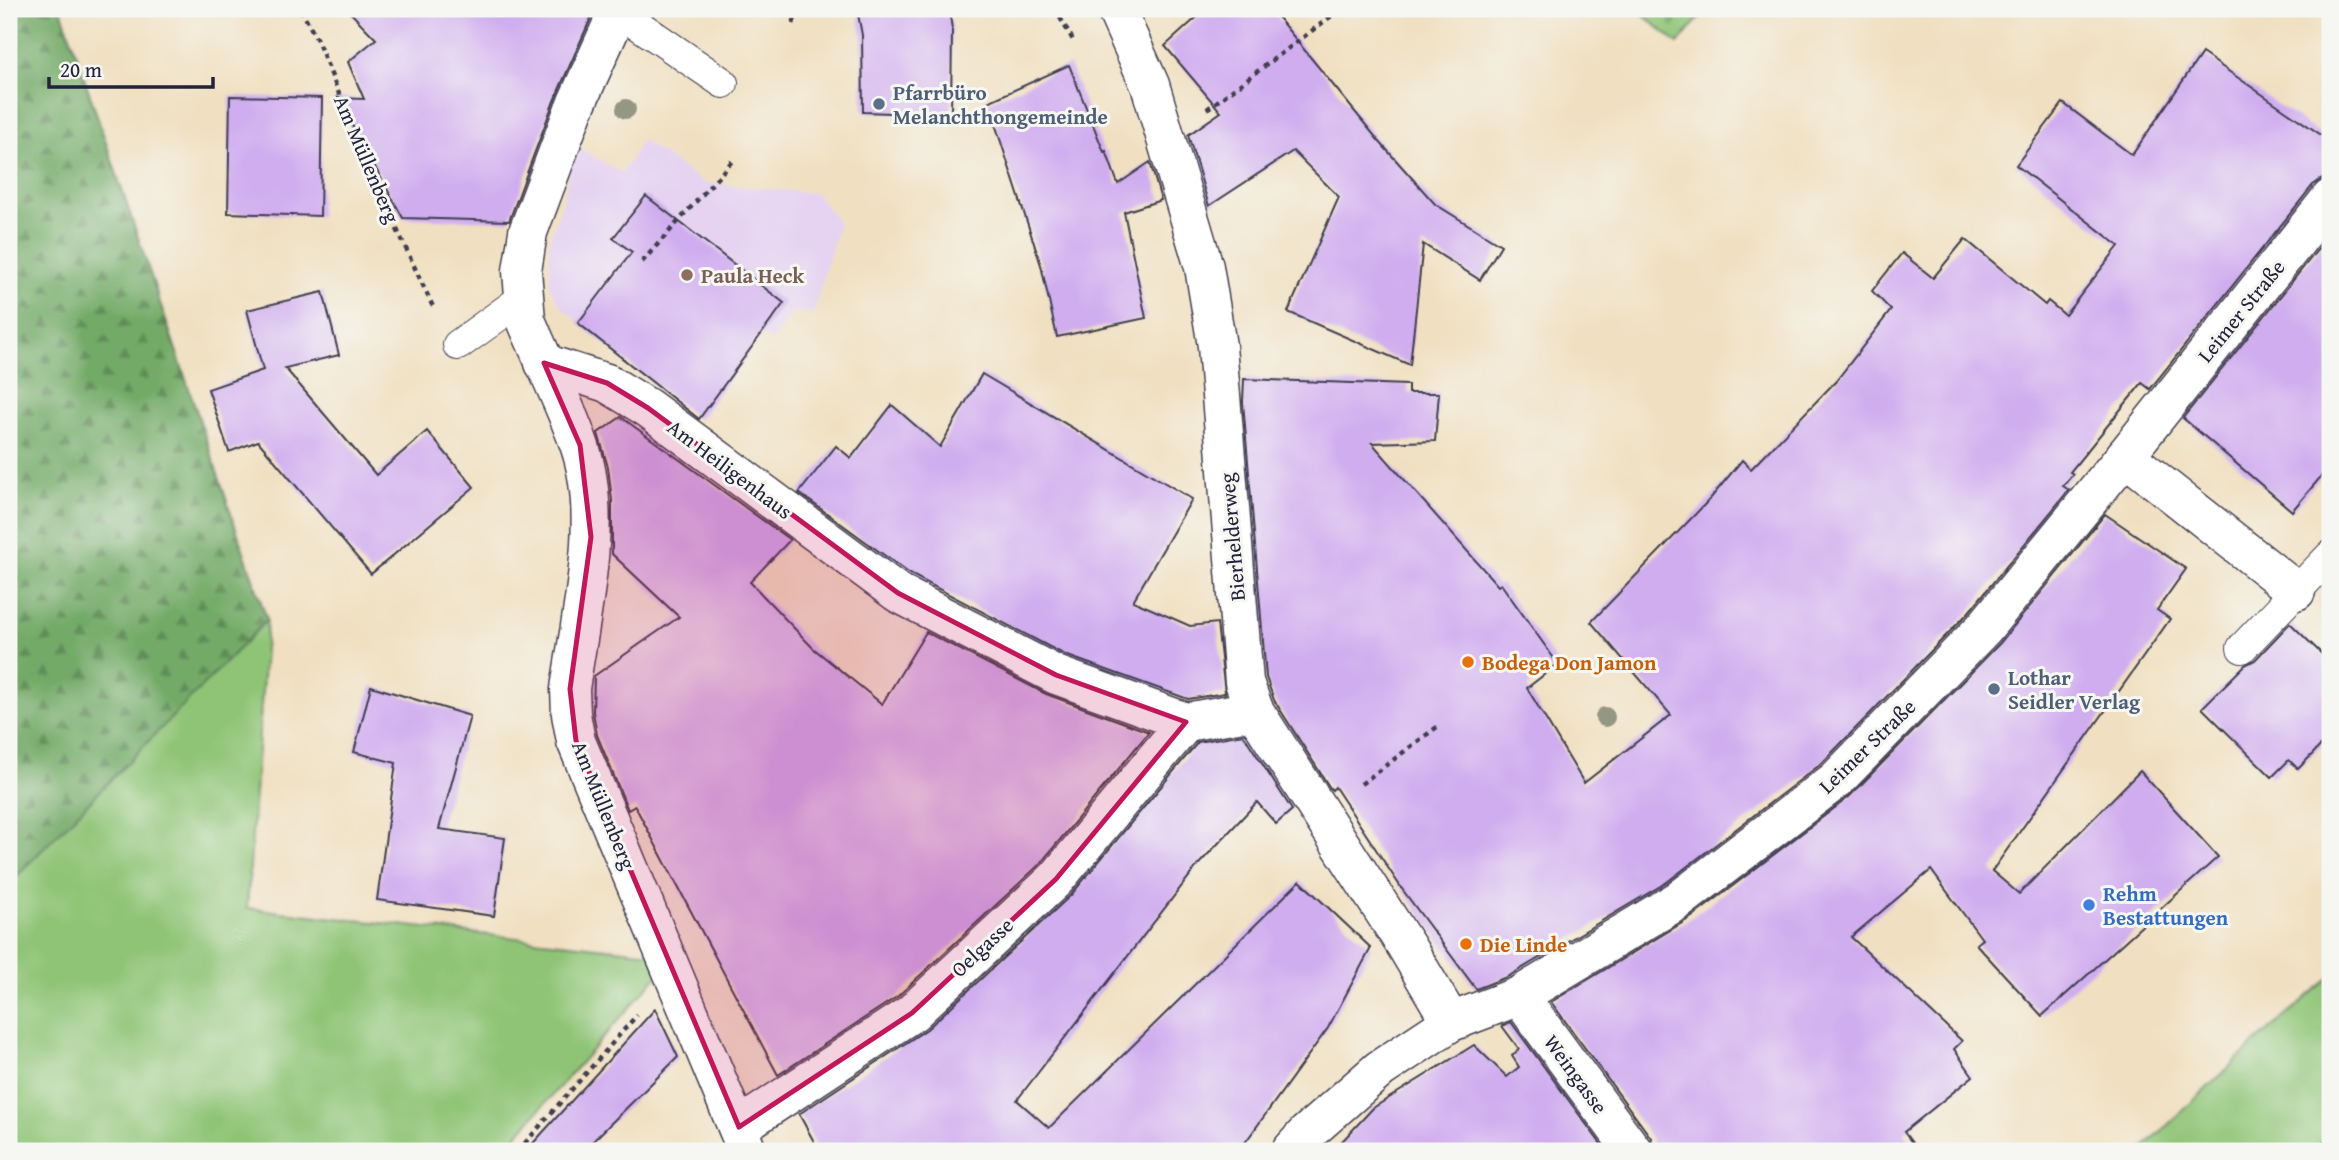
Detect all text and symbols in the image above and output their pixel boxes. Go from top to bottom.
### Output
scale bar [49,46,214,90]
text: 20 m [60,54,102,85]
place label: Pfarrbüro Melanchthongemeinde [893,77,1108,132]
street label: Am Müllenberg [326,90,408,228]
marker: Pfarrbüro Melanchthongemeinde [871,96,887,112]
street label: Leimer Straße [2190,253,2292,369]
place label: Paula Heck [701,260,805,291]
marker: Paula Heck [679,267,695,283]
street label: Am Heiligenhaus [661,412,799,526]
street label: Bierhelderweg [1211,471,1253,602]
place label: Bodega Don Jamon [1482,647,1657,678]
marker: Bodega Don Jamon [1460,654,1476,670]
place label: Lothar Seidler Verlag [2008,662,2141,717]
marker: Lothar Seidler Verlag [1986,681,2002,697]
street label: Leimer Straße [1811,692,1923,800]
street label: Am Müllenberg [564,736,644,875]
place label: Rehm Bestattungen [2103,878,2229,933]
marker: Rehm Bestattungen [2081,897,2097,913]
street label: Oelgasse [944,910,1020,984]
place label: Die Linde [1480,929,1567,960]
marker: Die Linde [1458,936,1474,952]
street label: Weingasse [1537,1028,1616,1120]

